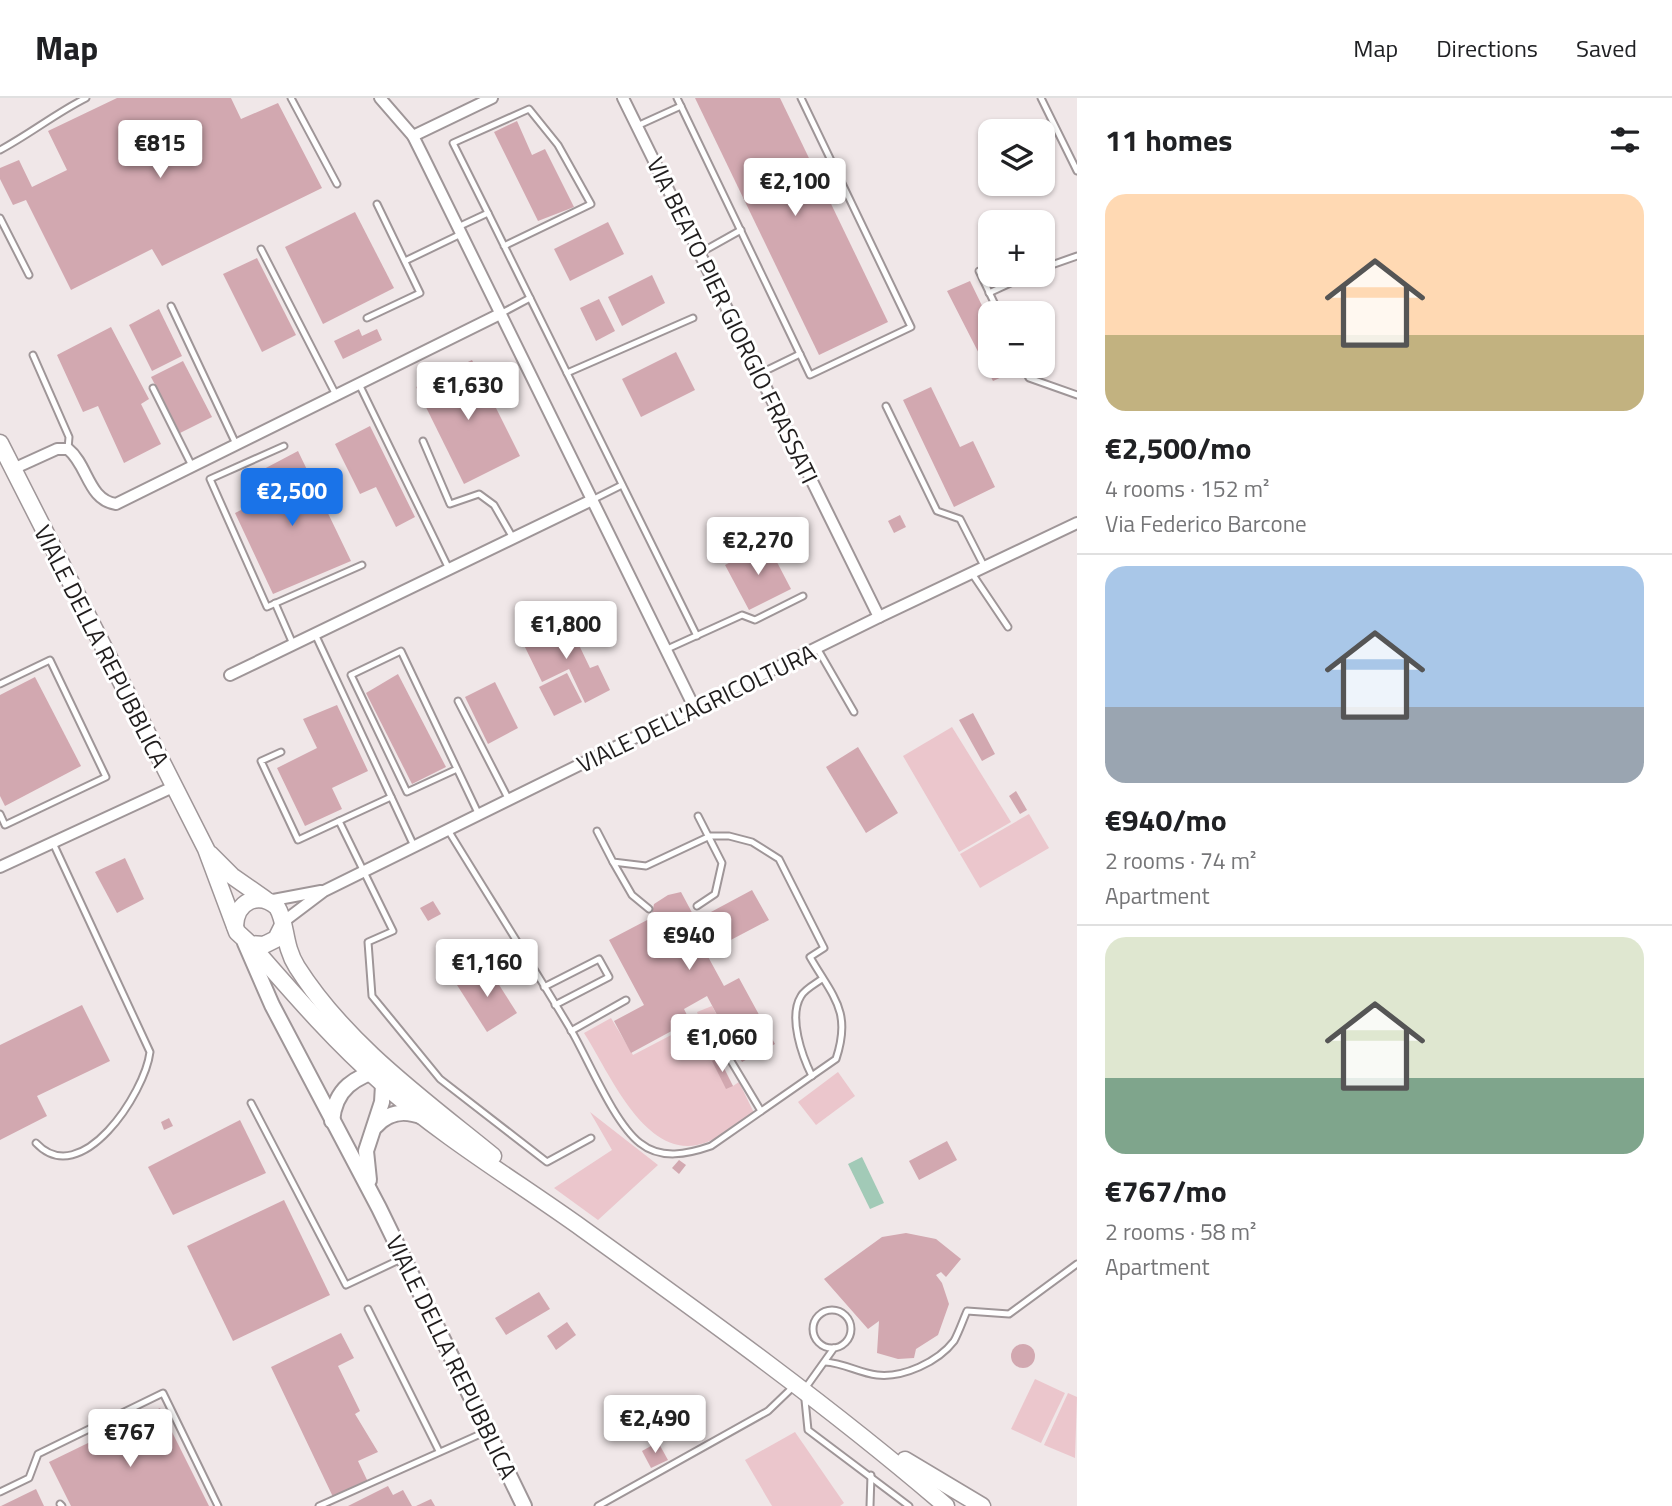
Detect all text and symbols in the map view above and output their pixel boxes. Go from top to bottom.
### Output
text: Map [35,23,98,73]
text: Map [1353,30,1398,66]
text: Directions [1436,30,1538,66]
text: Saved [1576,30,1637,66]
text: 11 homes [1105,117,1232,163]
map controls [978,119,1055,378]
button: layers [978,119,1055,196]
pin: €815 [119,120,201,180]
icon: filters [1606,121,1644,159]
text: €815 [134,125,186,160]
street label: VIA BEATO PIER GIORGIO FRASSATI [638,151,828,489]
pin: €2,100 [738,158,852,218]
text: €2,100 [760,163,830,198]
button: + [978,210,1055,287]
icon: home [1312,240,1438,366]
button: − [978,301,1055,378]
pin: €1,630 [411,362,525,422]
text: €1,630 [433,367,503,402]
text: €2,500/mo [1105,425,1251,471]
pin: €2,500 [235,468,349,528]
text: 4 rooms · 152 m² [1105,471,1269,506]
text: €2,500 [257,473,327,508]
text: Via Federico Barcone [1105,506,1307,541]
pin: €2,270 [701,518,815,577]
street label: VIALE DELLA REPUBBLICA [25,519,179,773]
text: €2,270 [723,522,793,557]
pin: €1,800 [509,602,623,661]
text: €1,800 [531,606,601,641]
icon: home [1312,612,1438,738]
street label: VIALE DELL'AGRICOLTURA [570,634,822,782]
text: €940/mo [1105,797,1227,843]
text: 2 rooms · 74 m² [1105,843,1256,878]
text: Apartment [1105,878,1210,913]
pin: €940 [648,912,730,972]
text: €940 [663,917,715,952]
pin: €1,160 [430,940,544,999]
text: €1,160 [452,944,522,979]
icon: home [1312,983,1438,1109]
pin: €1,060 [665,1014,779,1074]
text: €1,060 [687,1019,757,1054]
text: €767/mo [1105,1168,1227,1214]
text: 2 rooms · 58 m² [1105,1214,1256,1249]
street label: VIALE DELLA REPUBBLICA [377,1229,527,1485]
text: Apartment [1105,1249,1210,1284]
pin: €2,490 [598,1396,712,1455]
text: €2,490 [620,1400,690,1435]
pin: €767 [89,1410,171,1469]
text: €767 [104,1414,156,1449]

